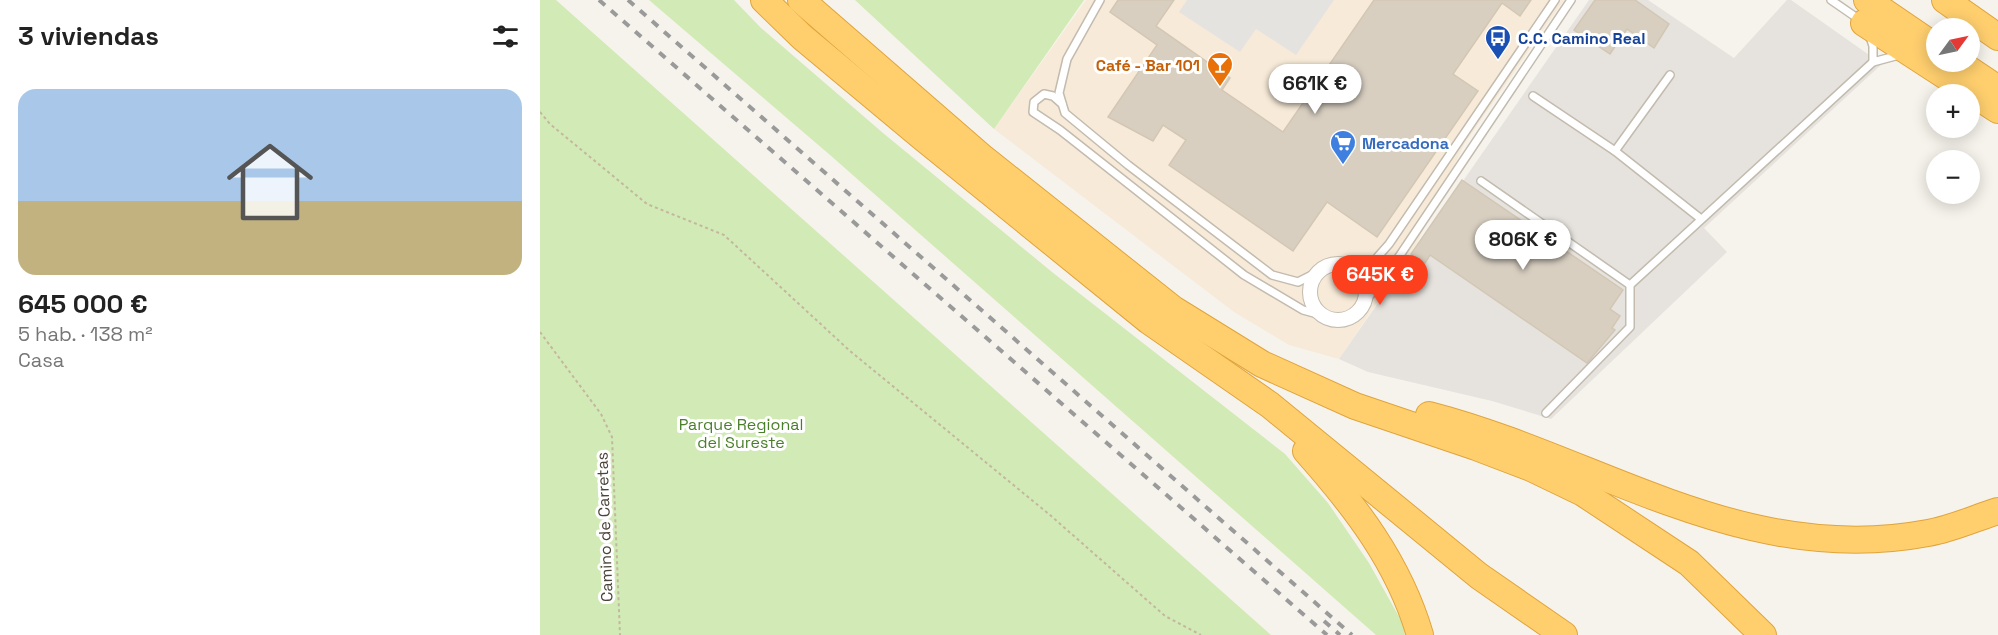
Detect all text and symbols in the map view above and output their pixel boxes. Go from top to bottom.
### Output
north arrow [1926,18,1980,72]
map controls [1926,18,1980,204]
text: 3 viviendas [18,19,159,53]
icon: filters [489,20,522,53]
bus stop icon: C.C. Camino Real [1483,23,1513,61]
place label: C.C. Camino Real [1518,28,1645,49]
bar icon: Café - Bar 101 [1205,50,1235,88]
place label: Café - Bar 101 [1096,55,1200,76]
pin: 661K € [1266,64,1364,115]
text: 661K € [1283,70,1347,96]
button: + [1926,84,1980,138]
icon: home [216,128,324,236]
supermarket icon: Mercadona [1328,128,1358,166]
place label: Mercadona [1362,133,1449,154]
button: − [1926,150,1980,204]
pin: 806K € [1474,220,1572,271]
text: 806K € [1489,226,1557,252]
pin: 645K € [1331,255,1429,306]
text: 645K € [1346,261,1414,287]
text: 645 000 € [18,287,148,321]
text: 5 hab. · 138 m² [18,321,153,347]
text: Casa [18,347,64,373]
park label: Parque Regional del Sureste [679,414,803,453]
street label: Camino de Carretas [591,452,618,602]

